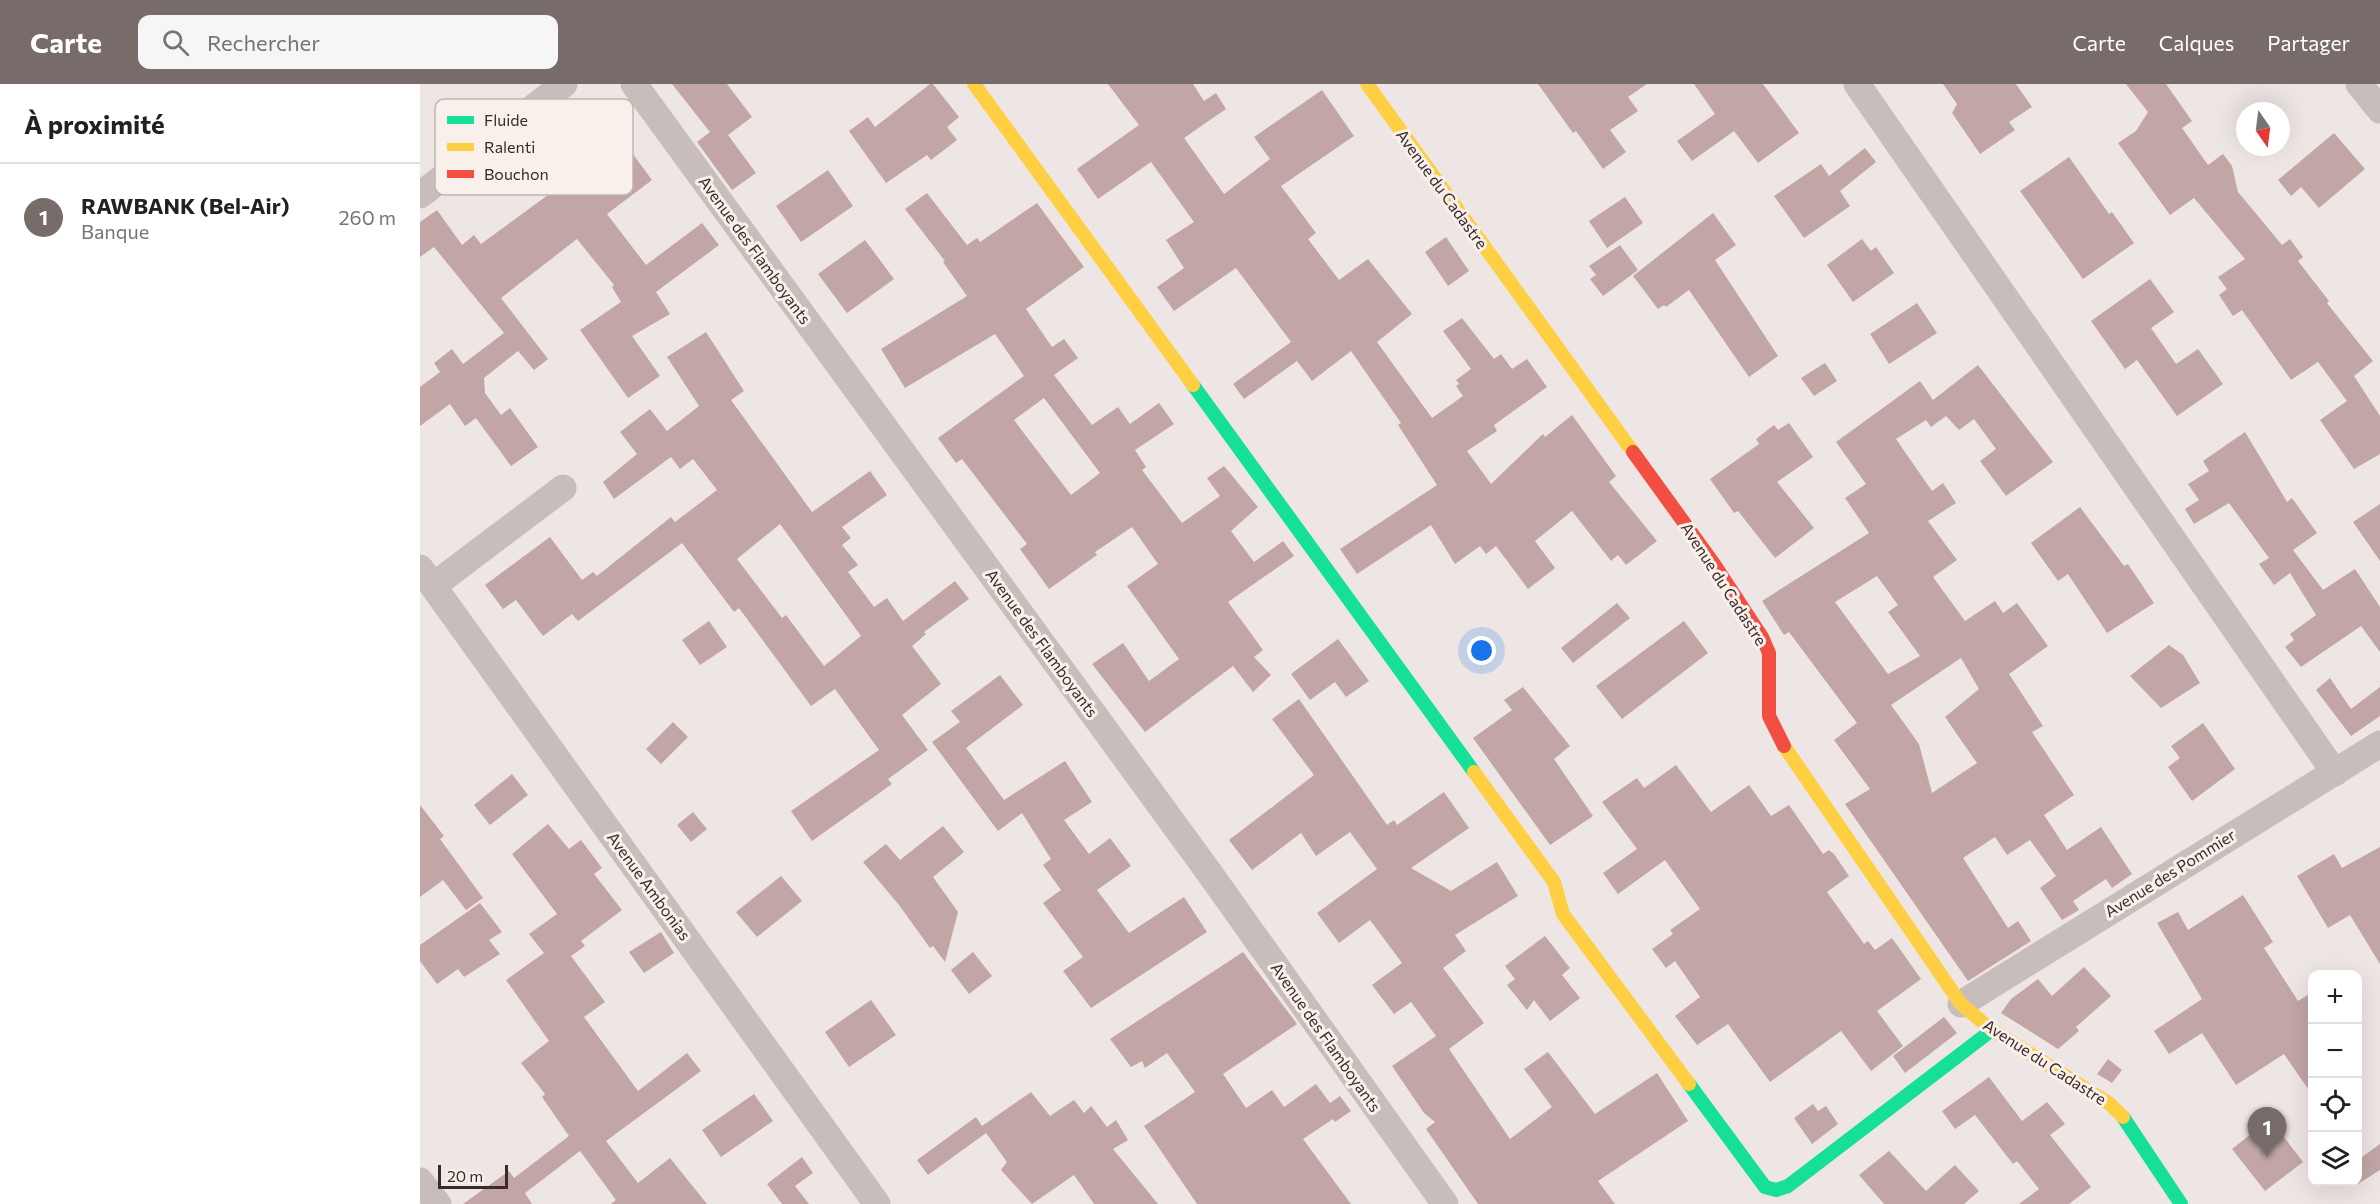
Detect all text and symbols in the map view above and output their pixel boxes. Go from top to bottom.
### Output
search box [138,15,558,69]
text: Carte [30,25,102,59]
icon: search [159,26,192,59]
text: Rechercher [207,29,320,56]
text: Carte [2073,30,2126,55]
text: Calques [2159,30,2234,55]
text: Partager [2267,30,2350,55]
legend [435,99,633,195]
north arrow [2236,102,2290,156]
text: À proximité [24,108,165,139]
text: Fluide [484,110,528,129]
street label: Avenue du Cadastre [1393,125,1492,252]
text: Ralenti [484,137,535,156]
text: Bouchon [484,164,549,183]
street label: Avenue des Flamboyants [695,172,815,327]
text: RAWBANK (Bel-Air) [81,192,290,219]
text: 1 [39,205,48,229]
text: 260 m [338,205,396,229]
text: Banque [81,219,149,243]
street label: Avenue du Cadastre [1678,519,1771,649]
street label: Avenue des Flamboyants [982,565,1102,720]
your location [1467,636,1496,665]
street label: Avenue des Pommier [2101,824,2239,921]
street label: Avenue Ambonias [604,828,695,944]
street label: Avenue des Flamboyants [1268,958,1385,1115]
map controls [2308,970,2362,1186]
button: + [2308,970,2362,1024]
street label: Avenue du Cadastre [1980,1015,2110,1108]
button: − [2308,1024,2362,1078]
button: locate [2308,1078,2362,1132]
pin: 1 [2248,1108,2286,1157]
button: layers [2308,1132,2362,1186]
scale bar [438,1162,508,1190]
text: 20 m [447,1166,483,1185]

